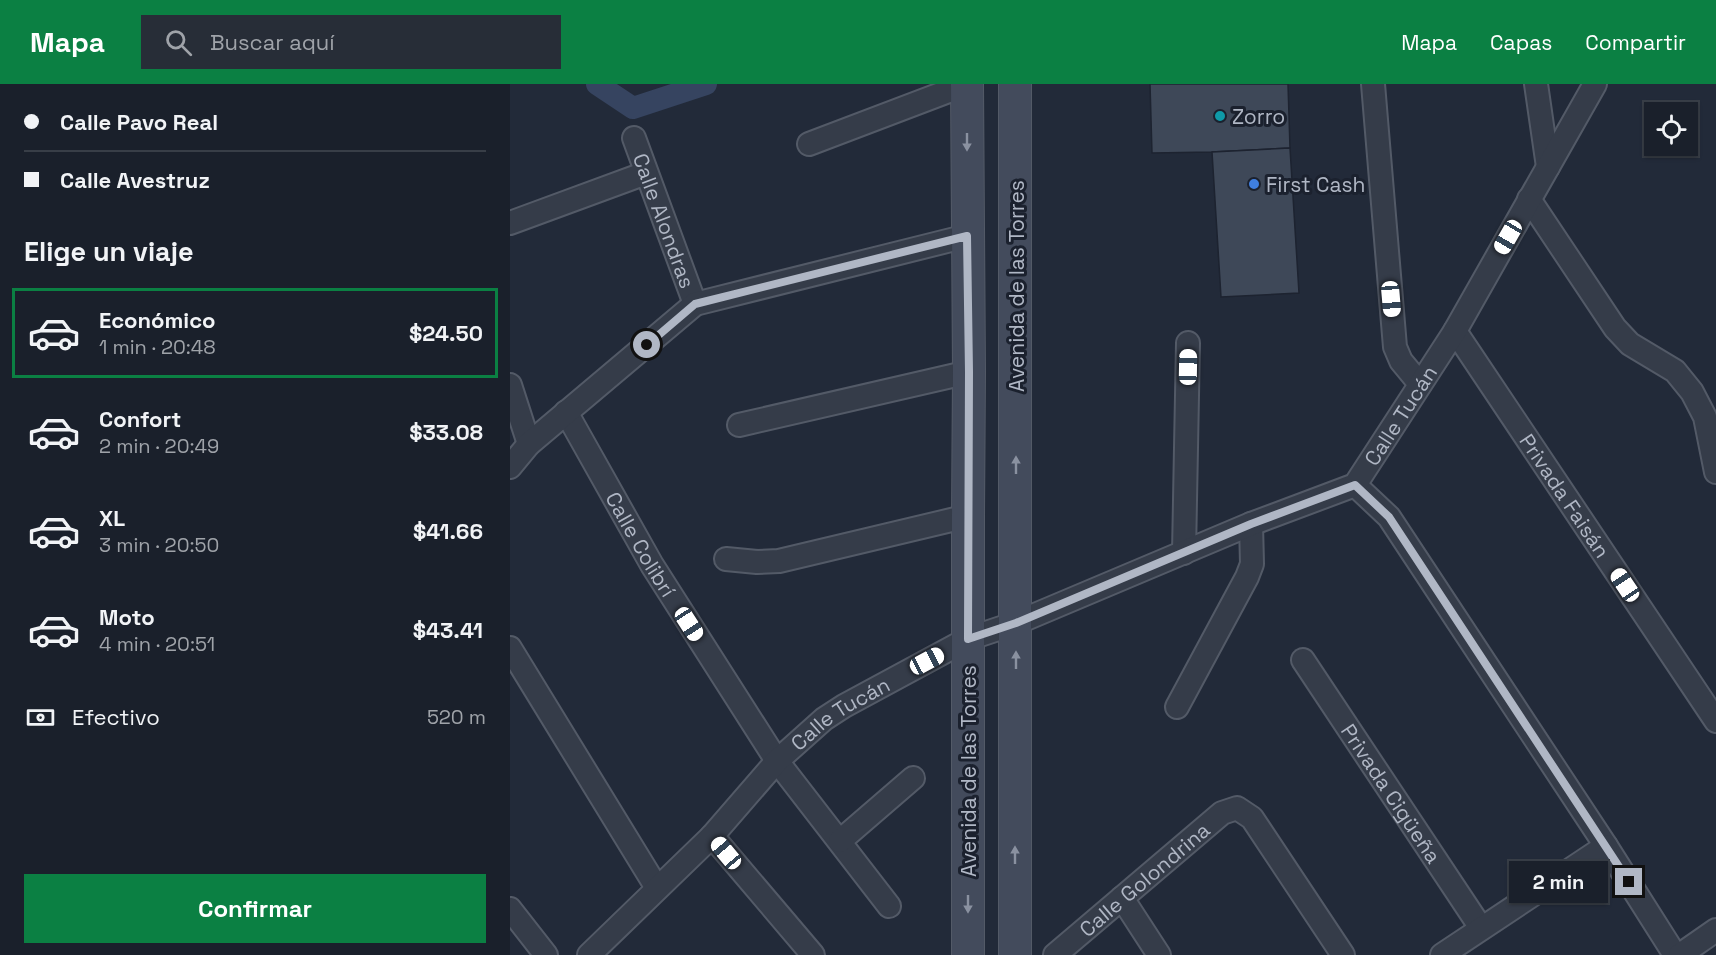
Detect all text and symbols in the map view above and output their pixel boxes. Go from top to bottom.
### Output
search box [141,15,561,69]
text: Mapa [30,24,105,60]
icon: search [162,26,195,59]
text: Buscar aquí [210,28,335,56]
text: Mapa [1401,29,1457,56]
text: Capas [1490,29,1552,56]
text: Compartir [1585,29,1686,56]
map controls [1644,102,1698,156]
button: locate [1644,102,1698,156]
place label: Zorro [1232,103,1285,130]
text: Calle Pavo Real [60,108,218,136]
marker: Zorro [1213,109,1227,123]
one-way arrow [962,133,972,152]
street label: Calle Alondras [627,149,701,292]
text: Calle Avestruz [60,166,210,194]
place label: First Cash [1266,171,1366,198]
marker: First Cash [1247,177,1261,191]
street label: Avenida de las Torres [1003,180,1030,392]
car [1491,217,1525,257]
text: Elige un viaje [24,234,194,269]
car [1380,280,1402,318]
icon: car [27,306,81,360]
text: Económico [99,306,216,334]
text: $24.50 [409,319,483,347]
route start [633,331,660,358]
text: 1 min · 20:48 [99,334,216,360]
car [1179,349,1197,385]
street label: Calle Tucán [1358,360,1443,471]
icon: car [27,405,81,459]
text: Confort [99,405,181,433]
text: $33.08 [409,418,483,446]
street label: Privada Faisán [1514,428,1616,563]
text: 2 min · 20:49 [99,433,219,459]
one-way arrow [1011,455,1021,474]
street label: Calle Colibrí [600,487,683,603]
icon: car [27,504,81,558]
text: XL [99,504,125,532]
text: $41.66 [413,517,483,545]
text: 3 min · 20:50 [99,532,219,558]
car [1607,565,1643,605]
icon: car [27,603,81,657]
text: Moto [99,603,155,631]
car [672,604,706,644]
text: $43.41 [413,616,483,644]
text: 4 min · 20:51 [99,631,215,657]
car [907,645,947,677]
one-way arrow [1011,650,1021,669]
street label: Avenida de las Torres [955,665,982,877]
street label: Calle Tucán [785,670,894,756]
icon: cash [24,701,57,734]
text: Efectivo [72,703,160,731]
text: 520 m [427,704,486,730]
street label: Privada Cigüeña [1335,718,1448,868]
street label: Calle Golondrina [1073,816,1215,942]
car [708,833,744,873]
one-way arrow [1010,845,1020,864]
callout: 2 min [1509,861,1608,903]
route end [1615,868,1642,895]
text: 2 min [1533,869,1584,895]
button: Confirmar [24,874,486,943]
one-way arrow [963,895,973,914]

